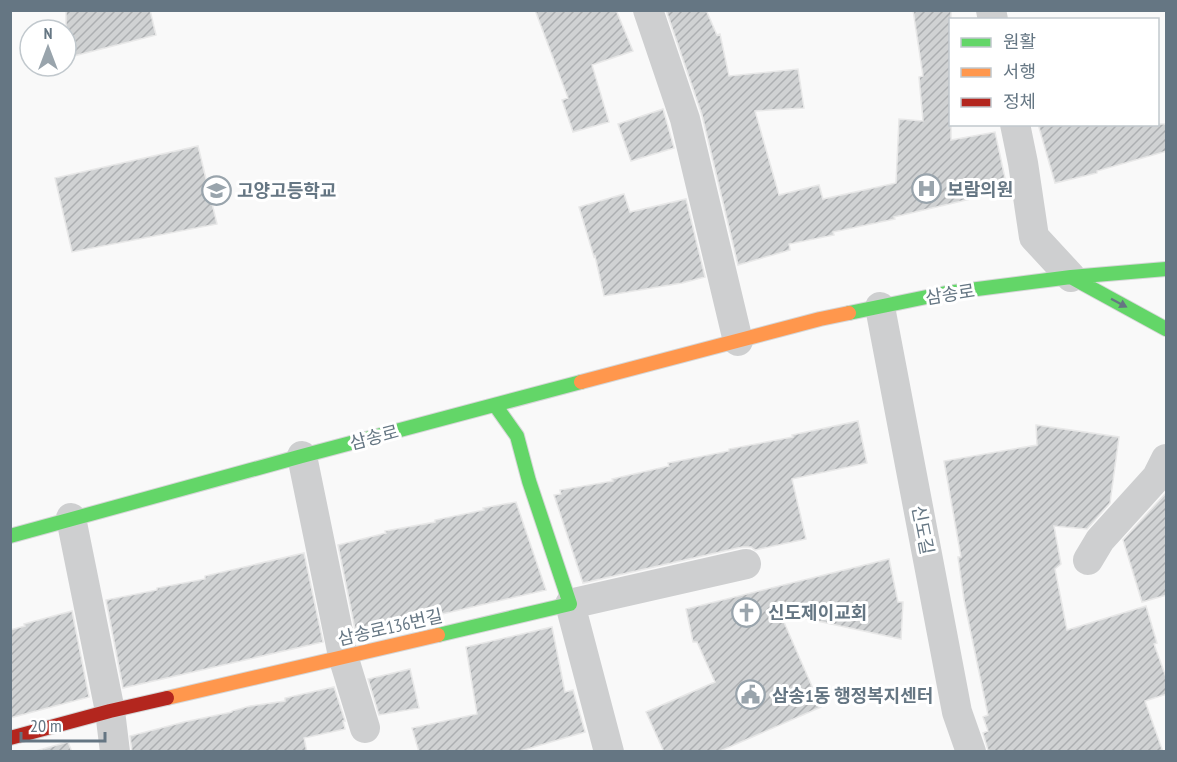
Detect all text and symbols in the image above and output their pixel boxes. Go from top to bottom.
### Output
north arrow [18,18,78,78]
legend [949,18,1159,126]
text: N [44,23,52,43]
text: 원활 [1003,30,1036,53]
text: 서행 [1003,60,1036,83]
text: 정체 [1003,90,1036,113]
hospital icon: 보람의원 [910,173,942,205]
school or university icon: 고양고등학교 [200,174,232,206]
place label: 보람의원 [947,178,1013,201]
place label: 고양고등학교 [237,179,336,202]
street label: 삼송로 [924,279,976,309]
one-way arrow [1111,298,1128,308]
street label: 삼송로 [347,419,401,455]
street label: 신도길 [907,503,939,557]
church icon: 신도제이교회 [731,596,763,628]
place label: 신도제이교회 [768,601,867,624]
street label: 삼송로136번길 [335,604,445,650]
public building icon: 삼송1동 행정복지센터 [735,679,767,711]
place label: 삼송1동 행정복지센터 [772,684,933,707]
scale bar [21,705,105,743]
text: 20 m [30,714,62,737]

